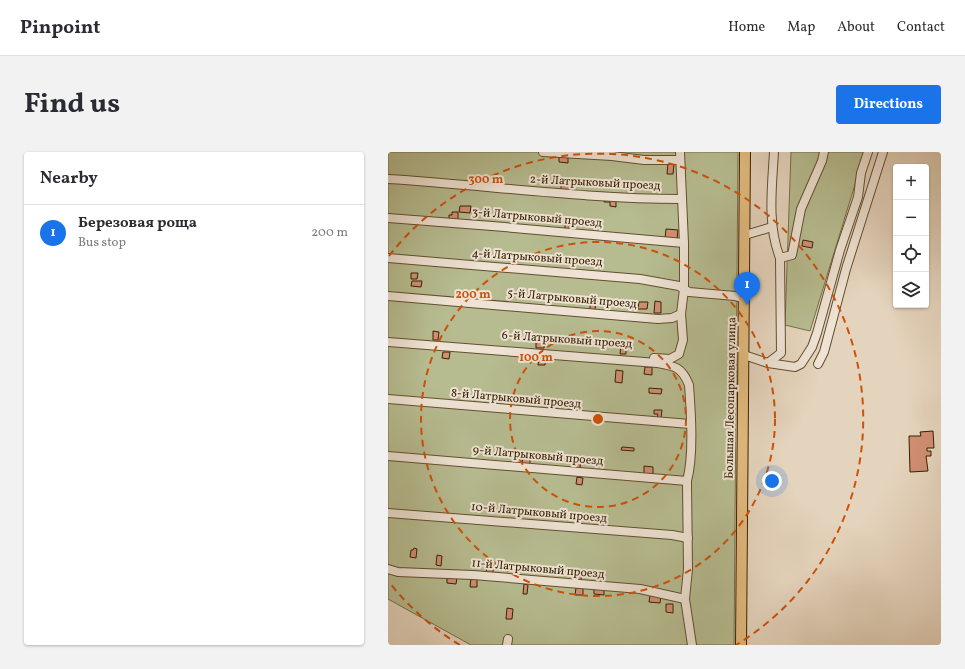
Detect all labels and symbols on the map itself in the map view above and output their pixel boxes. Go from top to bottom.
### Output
text: 300 m [469,172,504,188]
street label: 2-й Латрыковый проезд [529,172,661,194]
street label: 3-й Латрыковый проезд [471,204,603,232]
street label: 4-й Латрыковый проезд [471,245,603,271]
pin: 1 [734,272,760,305]
street label: 5-й Латрыковый проезд [506,285,638,313]
text: 200 m [455,287,491,303]
street label: Большая Лесопарковая улица [722,317,740,479]
street label: 6-й Латрыковый проезд [501,327,633,353]
text: 100 m [519,350,553,366]
street label: 8-й Латрыковый проезд [450,385,582,413]
centre of rings [591,412,605,426]
street label: 9-й Латрыковый проезд [472,442,604,470]
your location [762,471,782,491]
street label: 10-й Латрыковый проезд [470,499,608,527]
street label: 11-й Латрыковый проезд [471,555,605,583]

